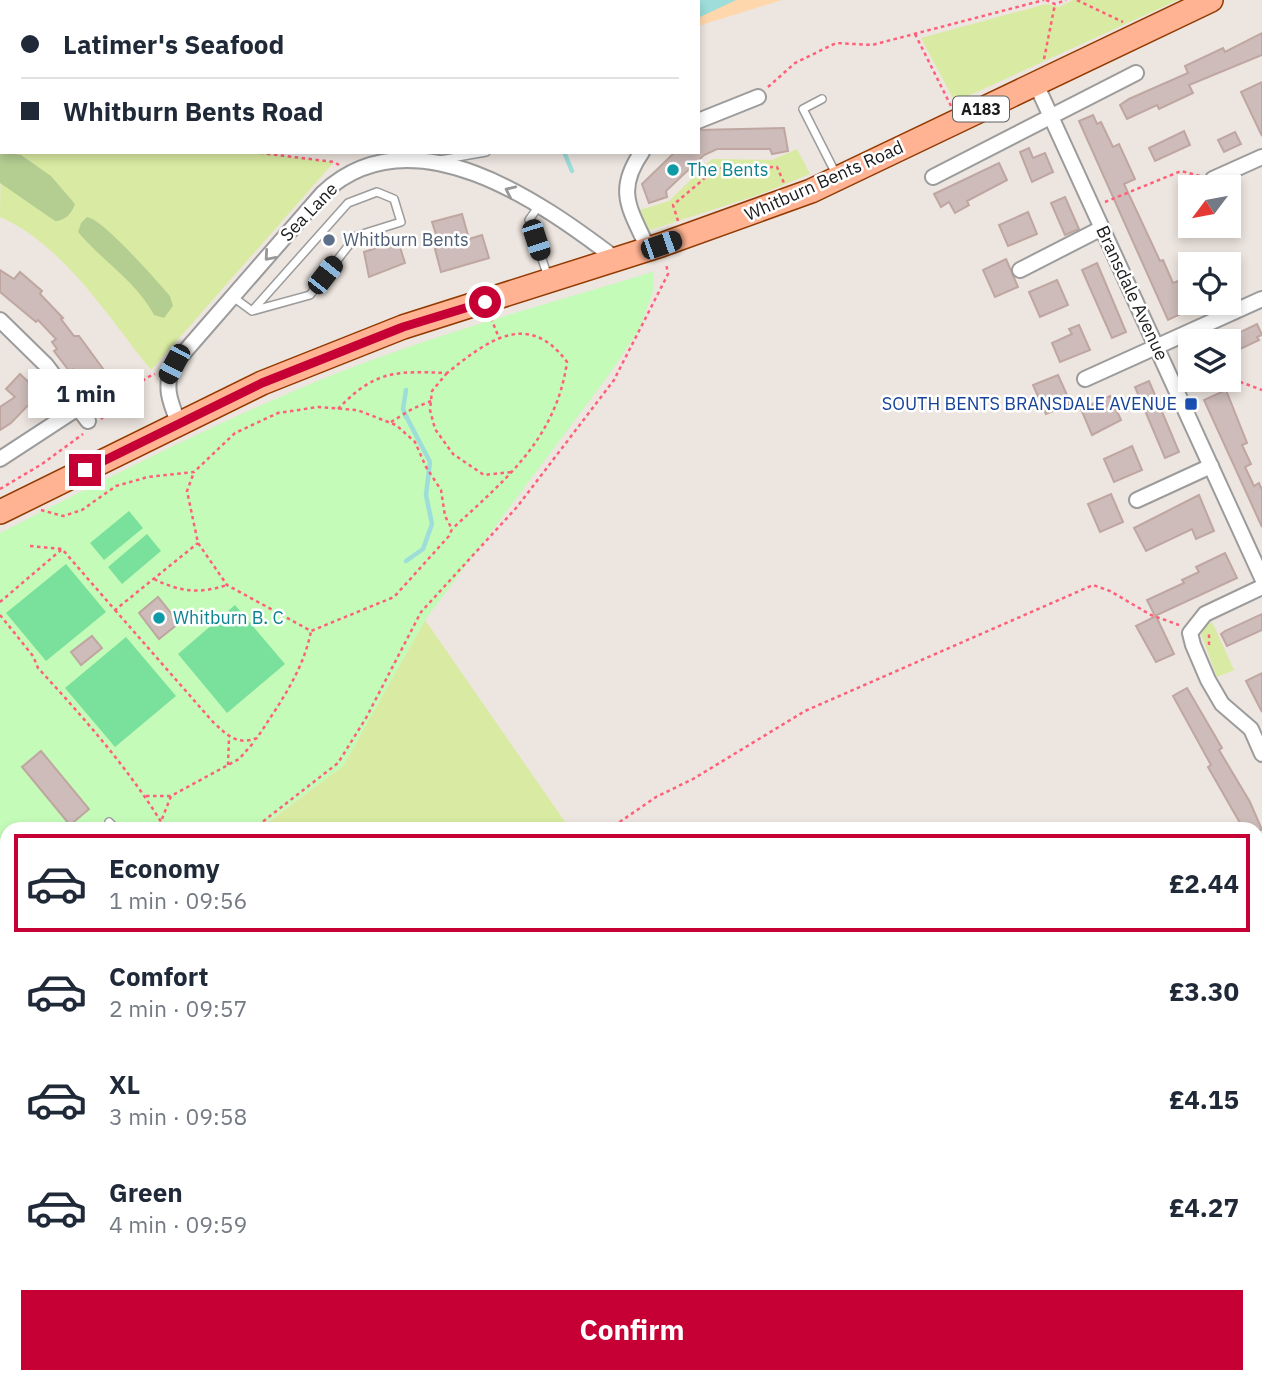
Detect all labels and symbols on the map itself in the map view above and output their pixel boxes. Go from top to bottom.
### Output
road number: A183 [953,96,1009,122]
street label: Whitburn Bents Road [741,135,907,226]
place label: The Bents [687,158,769,181]
marker: The Bents [665,162,681,178]
north arrow [1178,175,1241,238]
street label: Sea Lane [275,177,342,246]
one-way arrow [505,185,517,199]
car [520,217,553,263]
street label: Bransdale Avenue [1091,222,1174,364]
place label: Whitburn Bents [343,228,469,251]
car [638,228,685,262]
marker: Whitburn Bents [321,232,337,248]
one-way arrow [265,248,277,261]
car [304,252,347,298]
route start [469,286,501,318]
car [155,341,194,387]
callout: 1 min [27,368,143,418]
place label: SOUTH BENTS BRANSDALE AVENUE [882,392,1177,415]
marker: SOUTH BENTS BRANSDALE AVENUE [1183,396,1199,412]
route end [69,454,101,486]
place label: Whitburn B. C [173,606,284,629]
marker: Whitburn B. C [151,610,167,626]

